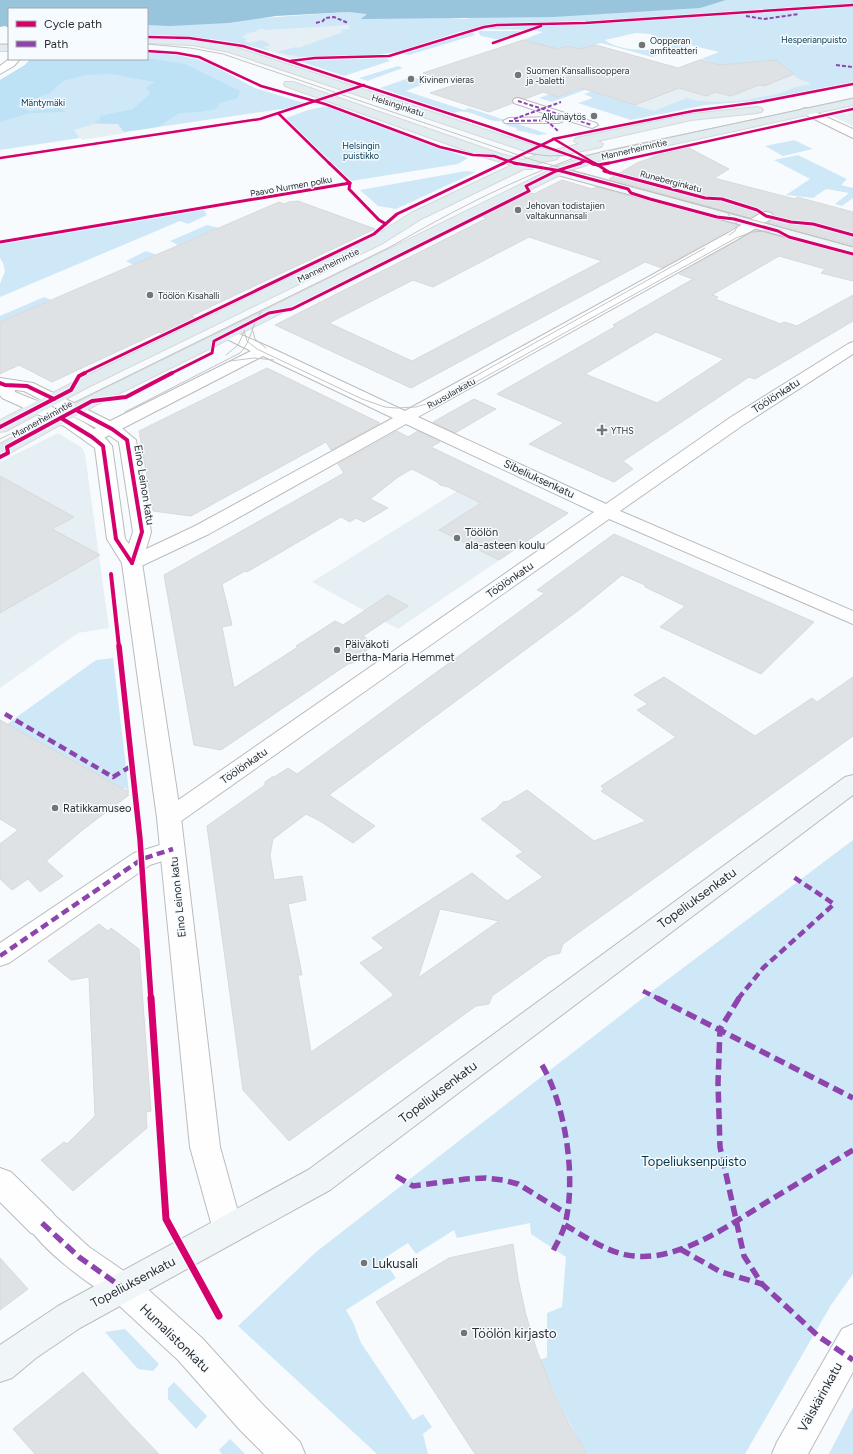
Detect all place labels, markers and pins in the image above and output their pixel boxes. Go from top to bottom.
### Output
place label: Oopperan amfiteatteri [650,35,697,56]
marker: Oopperan amfiteatteri [637,40,647,50]
place label: Suomen Kansallisooppera ja -baletti [525,65,630,86]
marker: Suomen Kansallisooppera ja -baletti [513,70,523,80]
marker: Kivinen vieras [406,74,416,84]
place label: Kivinen vieras [419,74,474,85]
place label: Alkunäytös [541,111,586,122]
marker: Alkunäytös [589,111,599,121]
place label: Jehovan todistajien valtakunnansali [526,200,605,221]
marker: Jehovan todistajien valtakunnansali [513,205,523,215]
marker: Töölön Kisahalli [145,290,155,300]
place label: Töölön Kisahalli [158,290,219,301]
marker: YTHS [596,424,608,436]
place label: YTHS [611,425,634,436]
place label: Töölön ala-asteen koulu [465,526,545,552]
marker: Töölön ala-asteen koulu [452,533,462,543]
place label: Päiväkoti Bertha-Maria Hemmet [345,638,455,664]
marker: Päiväkoti Bertha-Maria Hemmet [332,645,342,655]
place label: Ratikkamuseo [63,802,131,815]
marker: Ratikkamuseo [50,803,60,813]
place label: Lukusali [372,1256,418,1271]
marker: Lukusali [359,1258,369,1268]
place label: Töölön kirjasto [472,1326,557,1341]
marker: Töölön kirjasto [459,1328,469,1338]

